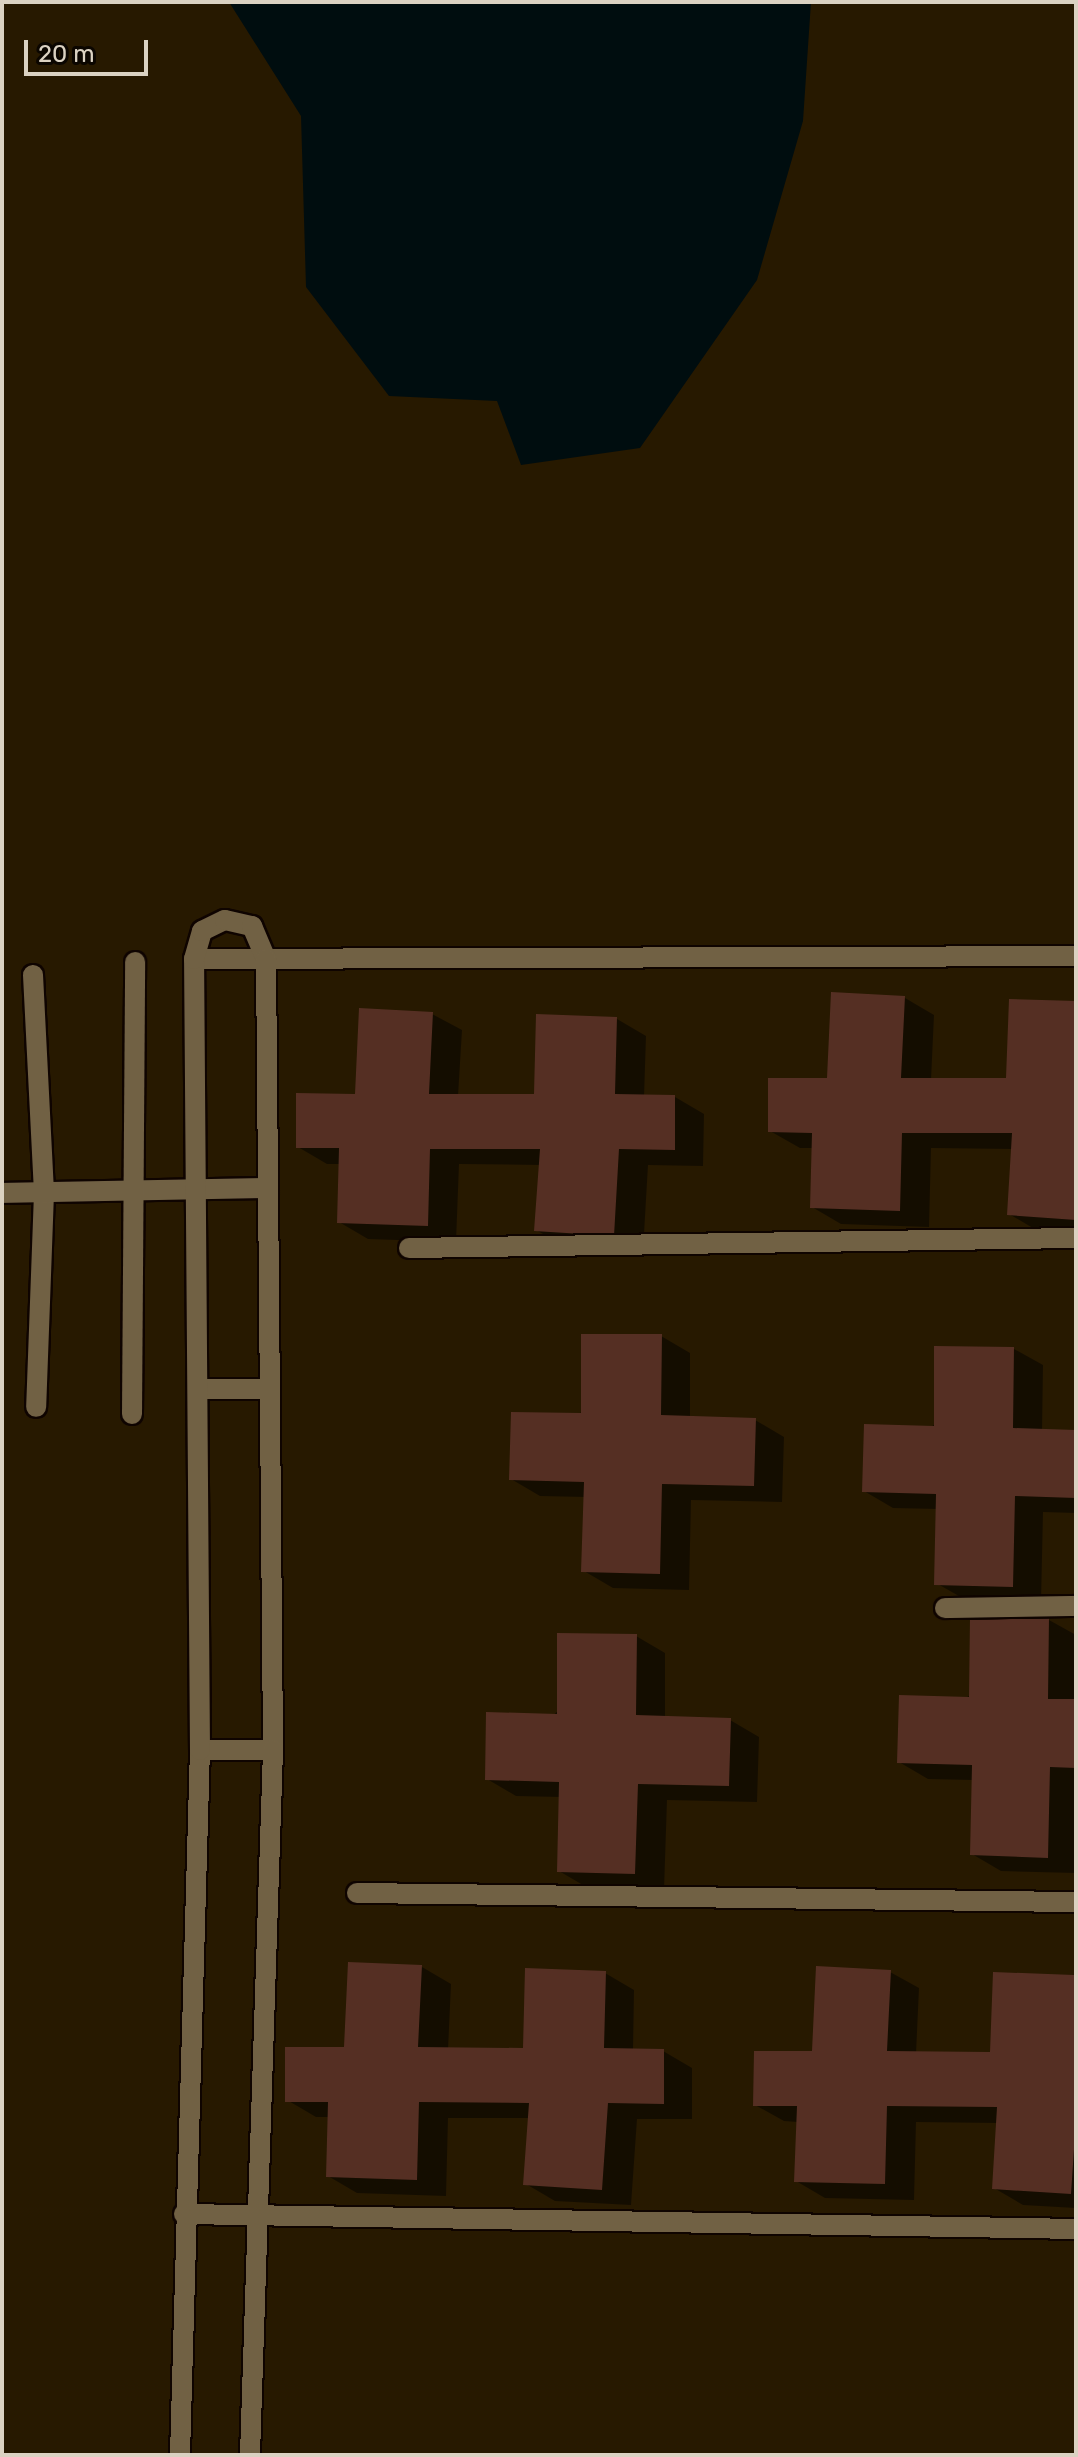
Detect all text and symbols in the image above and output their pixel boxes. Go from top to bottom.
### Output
scale bar [28,24,152,74]
text: 20 m [38,40,95,68]

